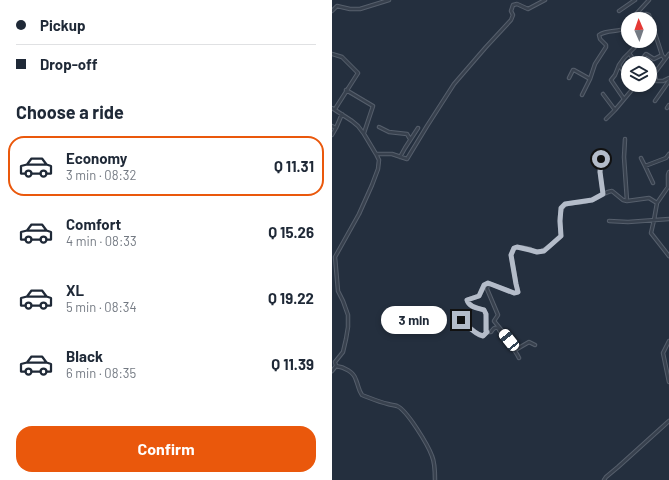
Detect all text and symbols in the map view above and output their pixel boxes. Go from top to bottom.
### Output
north arrow [621,12,657,48]
map controls [621,12,657,92]
text: Pickup [40,16,86,34]
text: Drop-off [40,55,98,73]
button: layers [621,56,657,92]
text: Choose a ride [16,101,124,123]
icon: car [18,148,54,184]
text: Economy [66,149,127,167]
route start [592,150,610,168]
text: Q 11.31 [274,157,314,175]
text: 3 min · 08:32 [66,167,137,183]
icon: car [18,214,54,250]
text: Comfort [66,215,121,233]
text: Q 15.26 [268,223,314,241]
text: 4 min · 08:33 [66,233,137,249]
icon: car [18,280,54,316]
text: XL [66,281,84,299]
text: Q 19.22 [268,289,314,307]
text: 5 min · 08:34 [66,299,137,315]
callout: 3 min [381,306,447,334]
route end [452,311,470,329]
text: 3 min [399,312,429,328]
car [497,327,521,353]
icon: car [18,346,54,382]
text: Black [66,347,103,365]
text: Q 11.39 [271,355,314,373]
text: 6 min · 08:35 [66,365,136,381]
button: Confirm [16,426,316,472]

